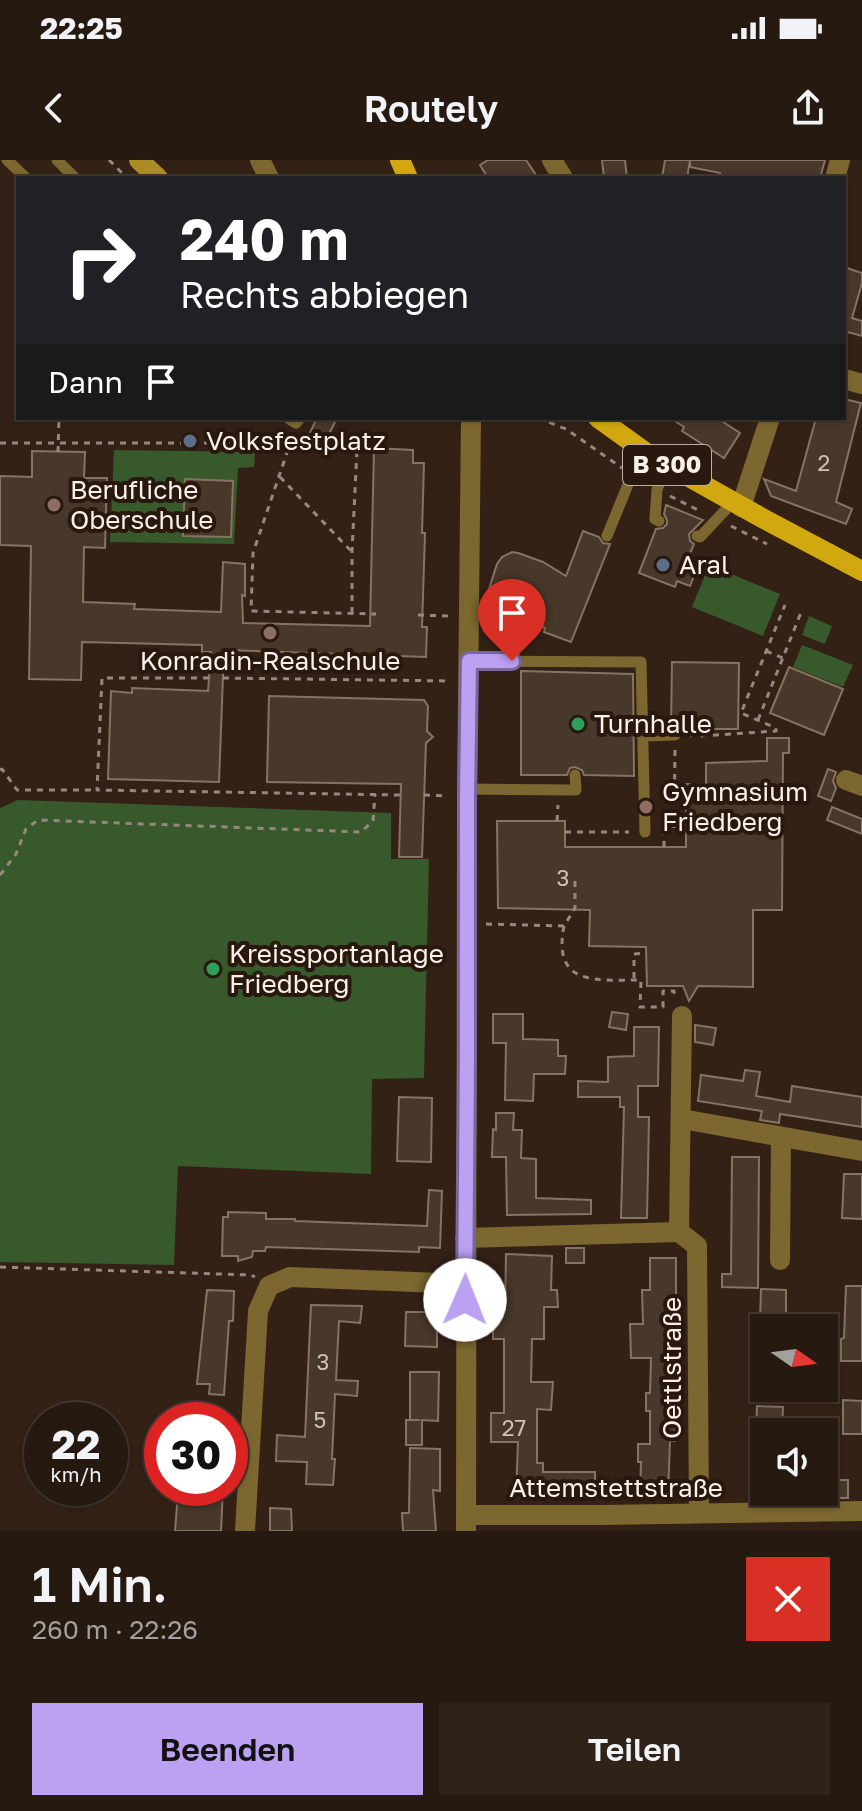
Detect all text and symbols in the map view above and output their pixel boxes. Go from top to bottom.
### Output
text: 22:25 [40,10,123,46]
icon: back [32,86,76,130]
icon: share [786,86,830,130]
text: Routely [364,87,498,130]
text: 240 m [180,205,349,272]
icon: right [48,208,152,312]
text: Rechts abbiegen [180,273,469,316]
icon: arrive [139,360,183,404]
text: Dann [48,364,123,400]
place label: Volksfestplatz [206,425,386,456]
marker: Volksfestplatz [181,432,199,450]
road number: B 300 [623,445,711,485]
house number: 2 [818,449,830,476]
place label: Berufliche Oberschule [70,474,213,535]
marker: Berufliche Oberschule [45,496,63,514]
place label: Aral [679,549,729,580]
marker: Aral [654,556,672,574]
pin [478,579,546,661]
icon: arrive [490,591,534,635]
marker: Konradin-Realschule [261,624,279,642]
place label: Konradin-Realschule [140,645,400,676]
place label: Turnhalle [594,708,712,739]
marker: Turnhalle [569,715,587,733]
place label: Gymnasium Friedberg [662,776,808,837]
marker: Gymnasium Friedberg [637,798,655,816]
house number: 3 [557,864,569,891]
place label: Kreissportanlage Friedberg [229,938,444,999]
marker: Kreissportanlage Friedberg [204,960,222,978]
position arrow [423,1258,507,1342]
street label: Oettlstraße [656,1297,687,1439]
north arrow [750,1314,838,1402]
map controls [750,1314,838,1506]
house number: 3 [317,1348,329,1375]
speed limit sign: 30 [144,1402,248,1506]
house number: 5 [314,1406,326,1433]
house number: 27 [502,1414,526,1441]
button: sound [750,1418,838,1506]
text: 22 [52,1420,100,1468]
text: km/h [51,1462,101,1486]
street label: Attemstettstraße [509,1472,723,1503]
text: 1 Min. [32,1555,167,1613]
button: close [746,1557,830,1641]
text: 260 m · 22:26 [32,1614,198,1645]
button: Beenden [32,1703,423,1795]
button: Teilen [439,1703,830,1795]

